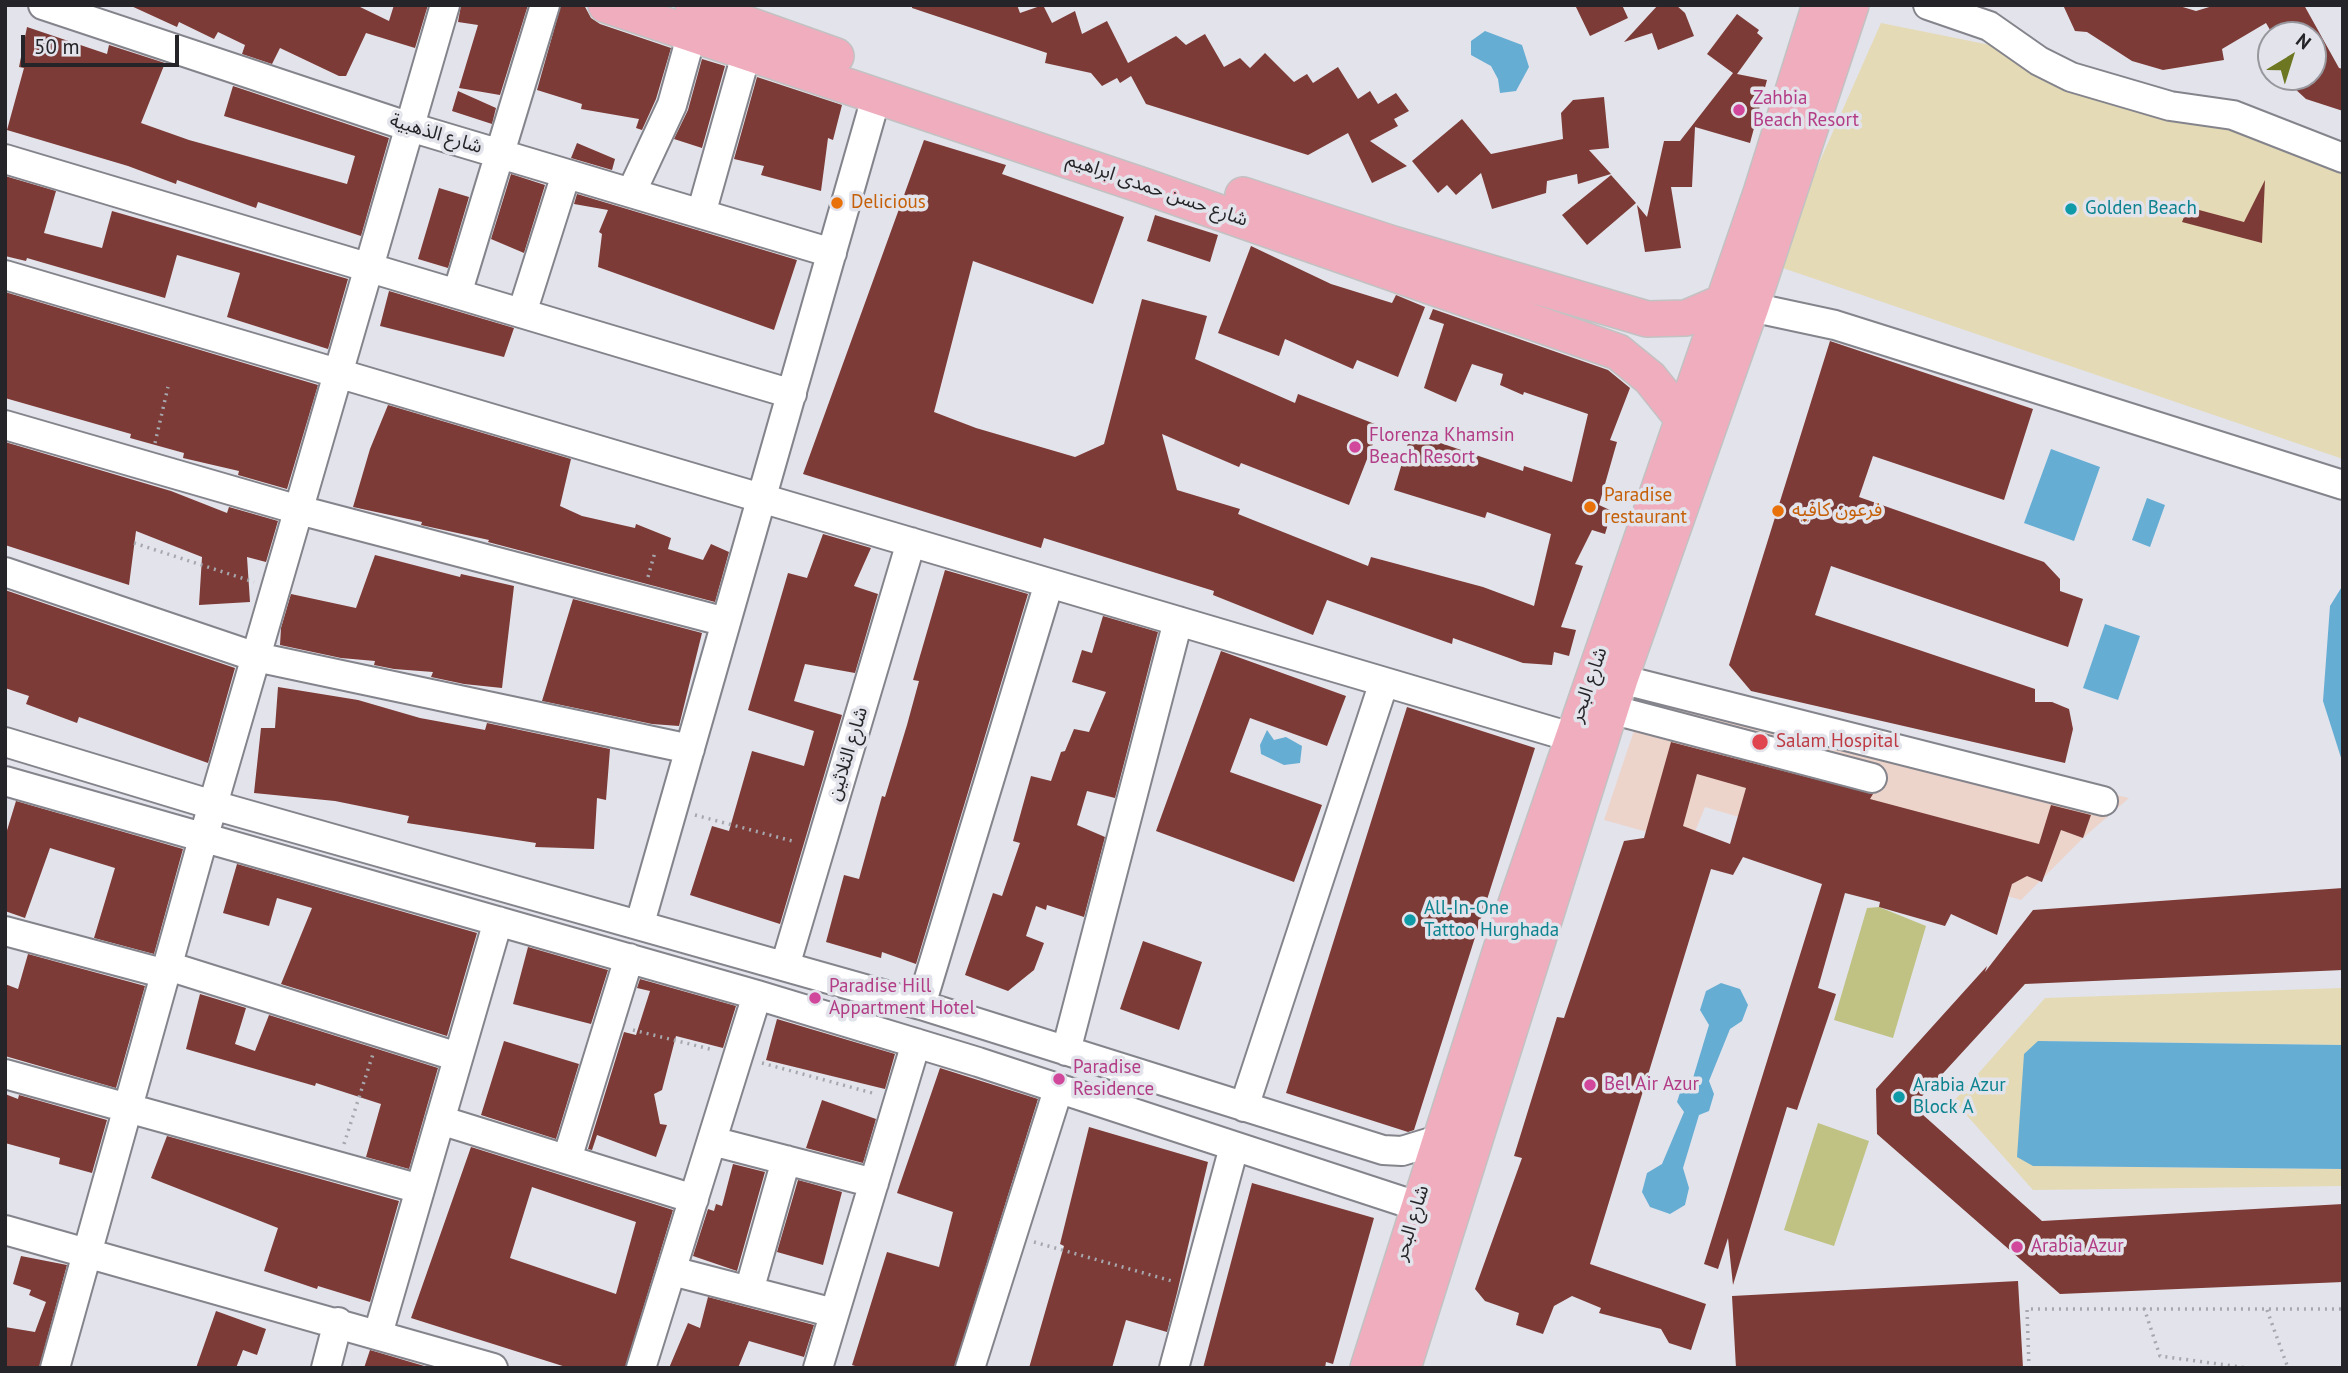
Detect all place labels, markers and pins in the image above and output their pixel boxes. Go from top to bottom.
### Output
place label: Zahbia Beach Resort [1753,88,1859,132]
marker: Zahbia Beach Resort [1731,102,1747,118]
place label: Delicious [851,192,926,214]
marker: Delicious [829,195,845,211]
place label: Golden Beach [2085,198,2197,220]
marker: Golden Beach [2063,201,2079,217]
place label: Florenza Khamsin Beach Resort [1369,425,1514,469]
marker: Florenza Khamsin Beach Resort [1347,439,1363,455]
place label: Paradise restaurant [1604,485,1687,529]
marker: Paradise restaurant [1582,499,1598,515]
place label: فرعون كافيه [1792,500,1882,522]
marker: فرعون كافيه [1770,503,1786,519]
place label: Salam Hospital [1776,731,1899,753]
marker: Salam Hospital [1750,732,1770,752]
place label: All-In-One Tattoo Hurghada [1424,898,1559,942]
marker: All-In-One Tattoo Hurghada [1402,912,1418,928]
place label: Paradise Hill Appartment Hotel [829,976,975,1020]
marker: Paradise Hill Appartment Hotel [807,990,823,1006]
place label: Paradise Residence [1073,1057,1154,1101]
marker: Paradise Residence [1051,1071,1067,1087]
place label: Bel Air Azur [1604,1074,1699,1096]
place label: Arabia Azur Block A [1913,1075,2006,1119]
marker: Bel Air Azur [1582,1077,1598,1093]
marker: Arabia Azur Block A [1891,1089,1907,1105]
place label: Arabia Azur [2031,1236,2124,1258]
marker: Arabia Azur [2009,1239,2025,1255]

